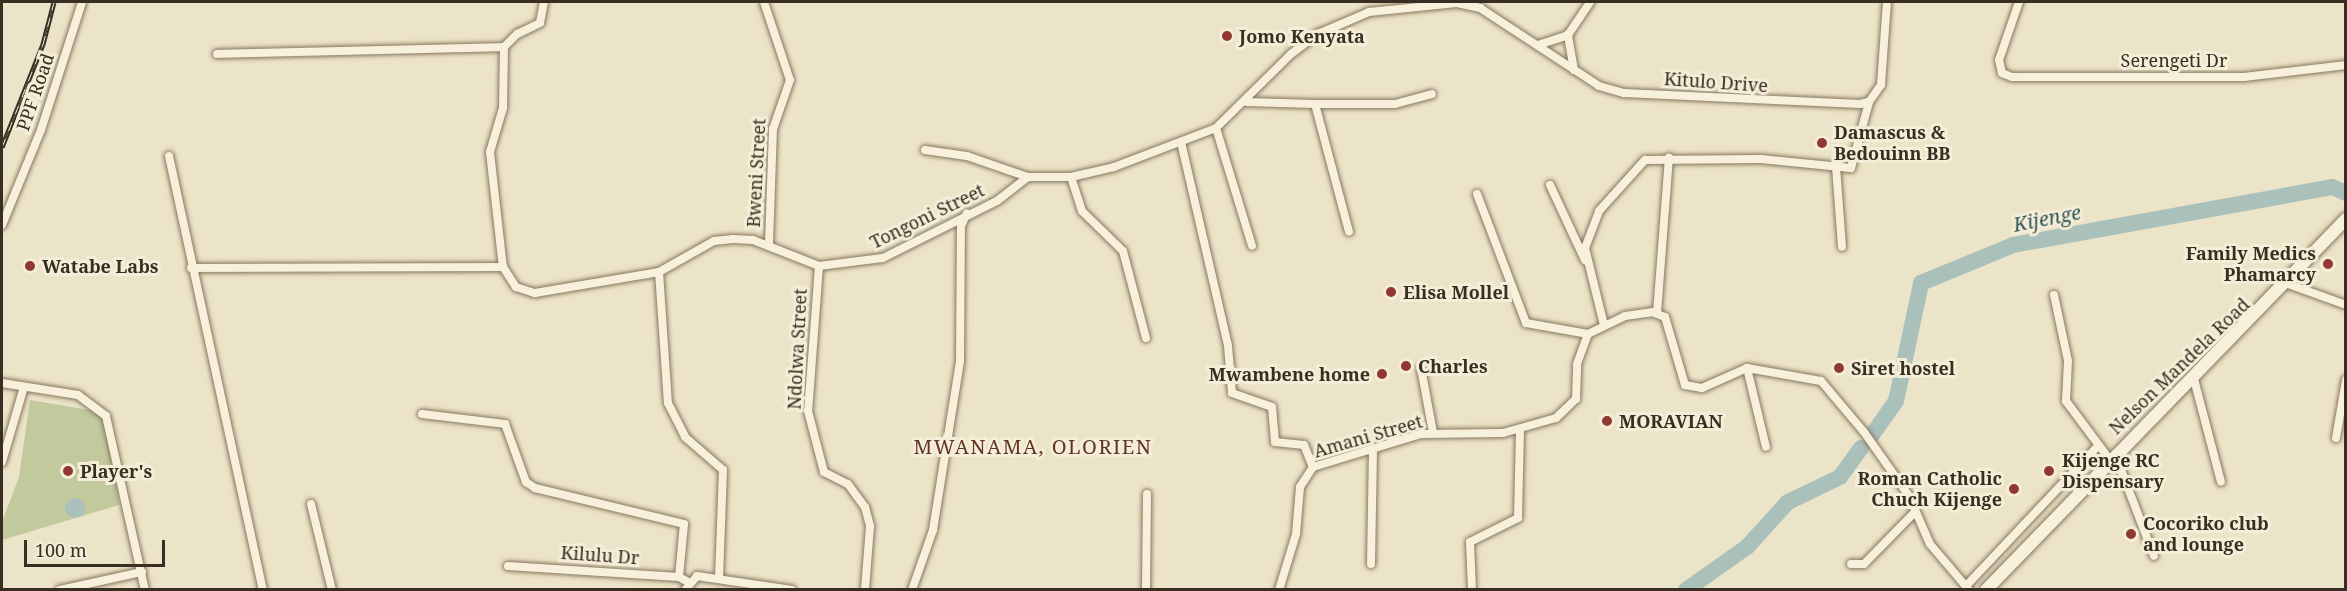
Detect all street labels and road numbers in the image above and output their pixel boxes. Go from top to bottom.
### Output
street label: Serengeti Dr [2121,49,2227,71]
street label: PPF Road [12,50,58,134]
street label: Kitulo Drive [1663,68,1769,96]
street label: Bweni Street [742,118,770,228]
street label: Tongoni Street [866,179,988,253]
street label: Ndolwa Street [783,288,811,410]
street label: Nelson Mandela Road [2104,293,2254,439]
street label: Amani Street [1311,410,1425,462]
street label: Kilulu Dr [560,541,640,569]

